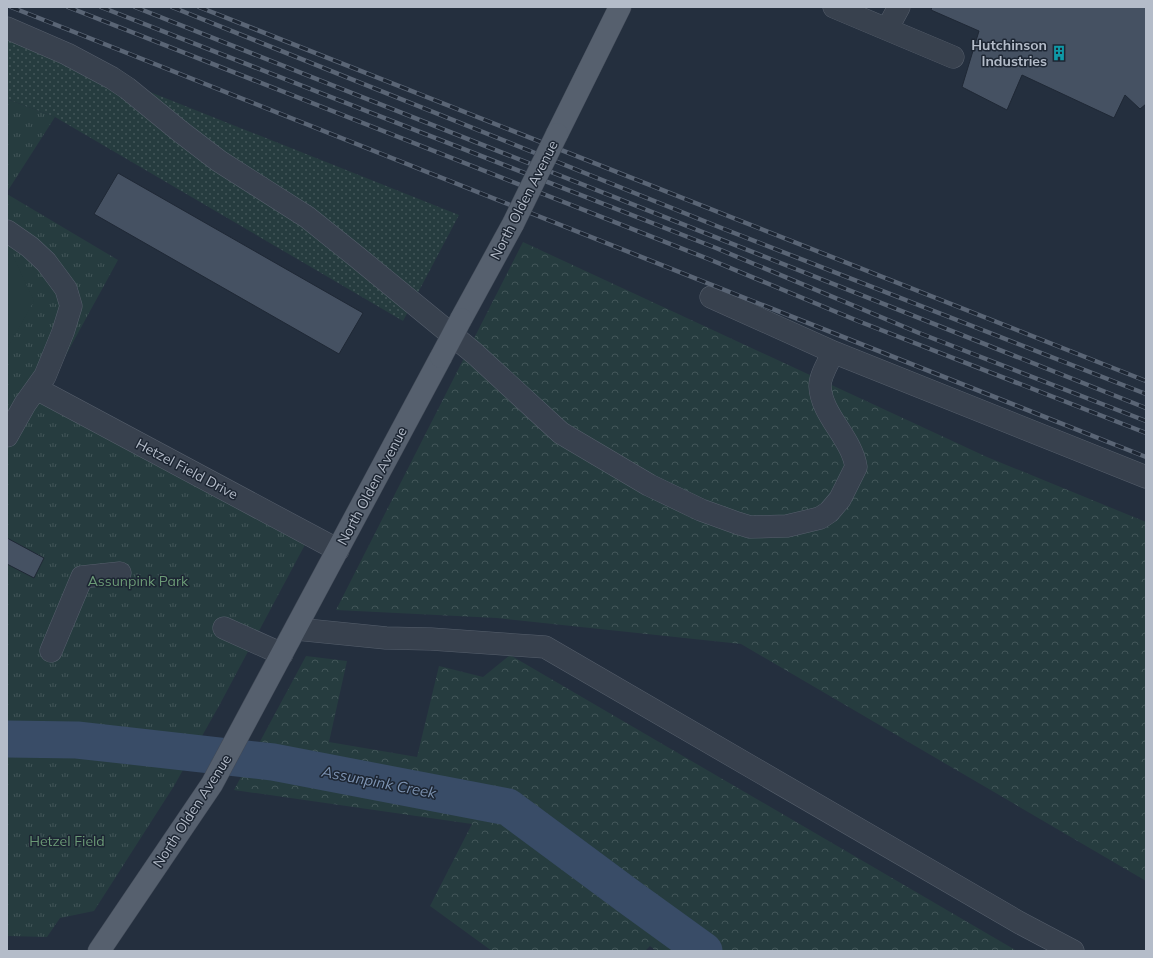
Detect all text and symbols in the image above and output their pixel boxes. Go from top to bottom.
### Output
place label: Hutchinson Industries [971,36,1047,70]
building icon: Hutchinson Industries [1050,44,1068,62]
street label: North Olden Avenue [486,137,562,263]
street label: North Olden Avenue [333,424,411,548]
street label: Hetzel Field Drive [133,435,241,503]
park label: Assunpink Park [88,572,189,590]
street label: North Olden Avenue [149,751,235,871]
water label: Assunpink Creek [319,761,439,803]
park label: Hetzel Field [29,832,105,850]

